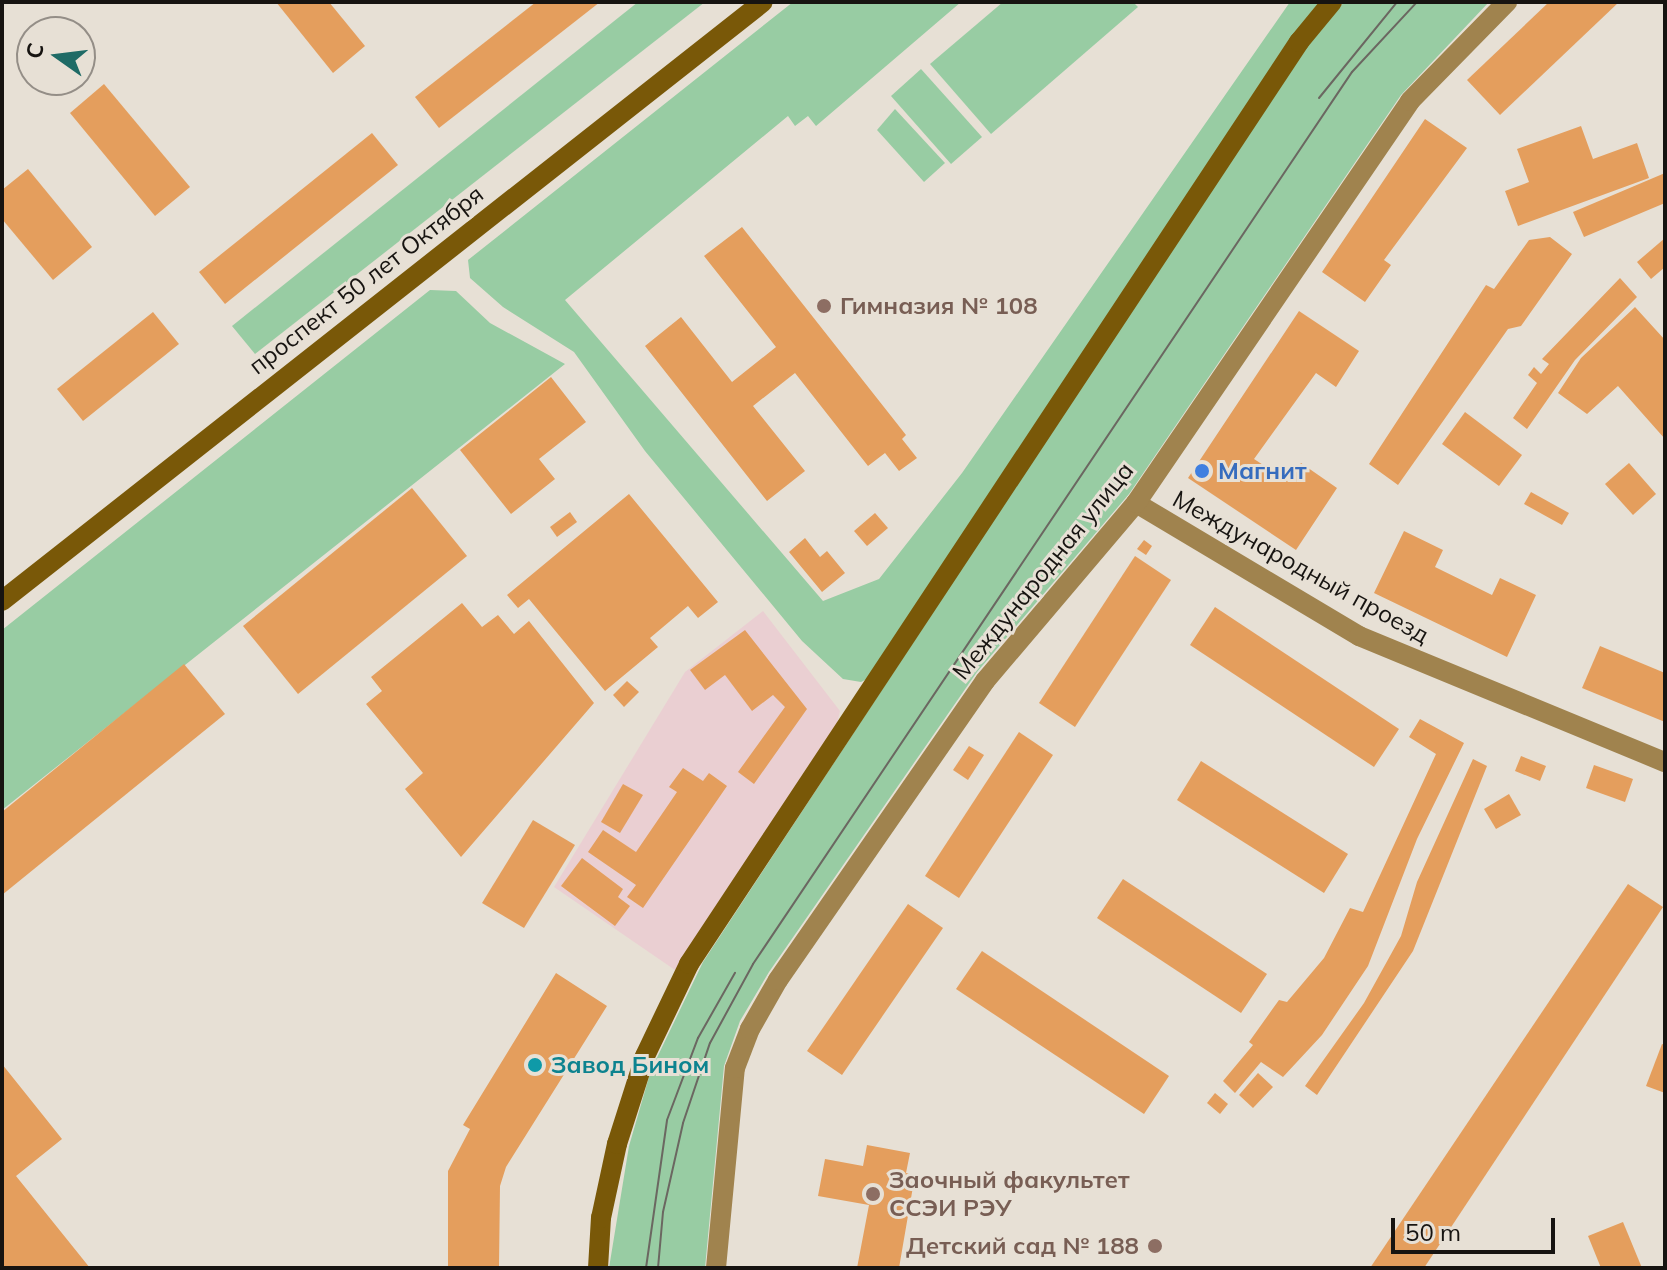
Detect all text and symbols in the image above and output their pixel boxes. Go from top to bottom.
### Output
north arrow [16,16,96,96]
text: С [19,40,50,61]
street label: проспект 50 лет Октября [243,180,489,380]
place label: Гимназия № 108 [840,292,1038,320]
marker: Гимназия № 108 [815,297,833,315]
street label: Международная улица [946,456,1140,686]
place label: Магнит [1218,457,1307,485]
marker: Магнит [1193,462,1211,480]
street label: Международный проезд [1168,484,1434,650]
place label: Завод Бином [551,1051,709,1079]
marker: Завод Бином [526,1056,544,1074]
place label: Заочный факультет ССЭИ РЭУ [889,1166,1130,1222]
marker: Заочный факультет ССЭИ РЭУ [864,1185,882,1203]
scale bar [1395,1202,1559,1252]
text: 50 m [1405,1217,1461,1247]
place label: Детский сад № 188 [906,1232,1139,1260]
marker: Детский сад № 188 [1146,1237,1164,1255]

